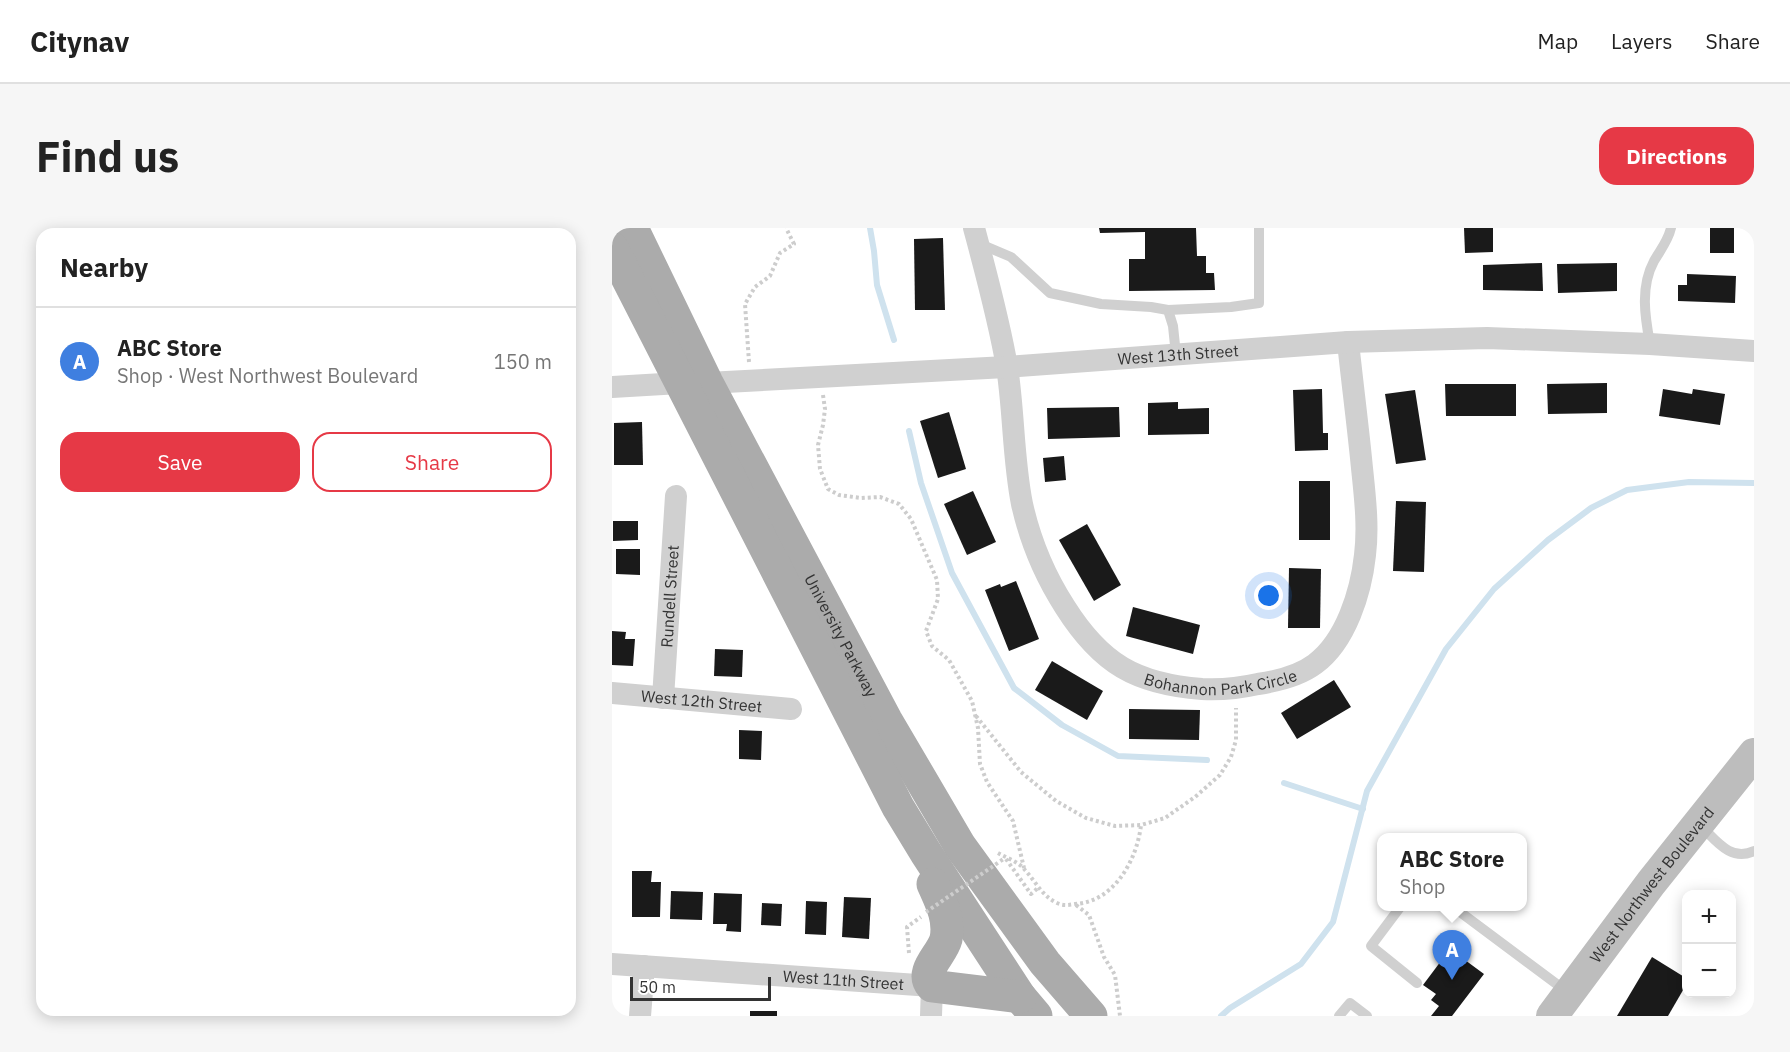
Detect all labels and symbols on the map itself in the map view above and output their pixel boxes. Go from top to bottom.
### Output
street label: West 13th Street [1117,340,1239,369]
street label: Rundell Street [656,544,683,648]
street label: University Parkway [800,570,882,700]
your location [1254,581,1283,610]
street label: Bohannon Park Circle [1142,665,1300,699]
street label: West 12th Street [640,686,763,716]
street label: West Northwest Boulevard [1585,802,1718,967]
pin: A [1432,930,1472,980]
street label: West 11th Street [782,966,905,994]
scale bar [630,974,771,1002]

